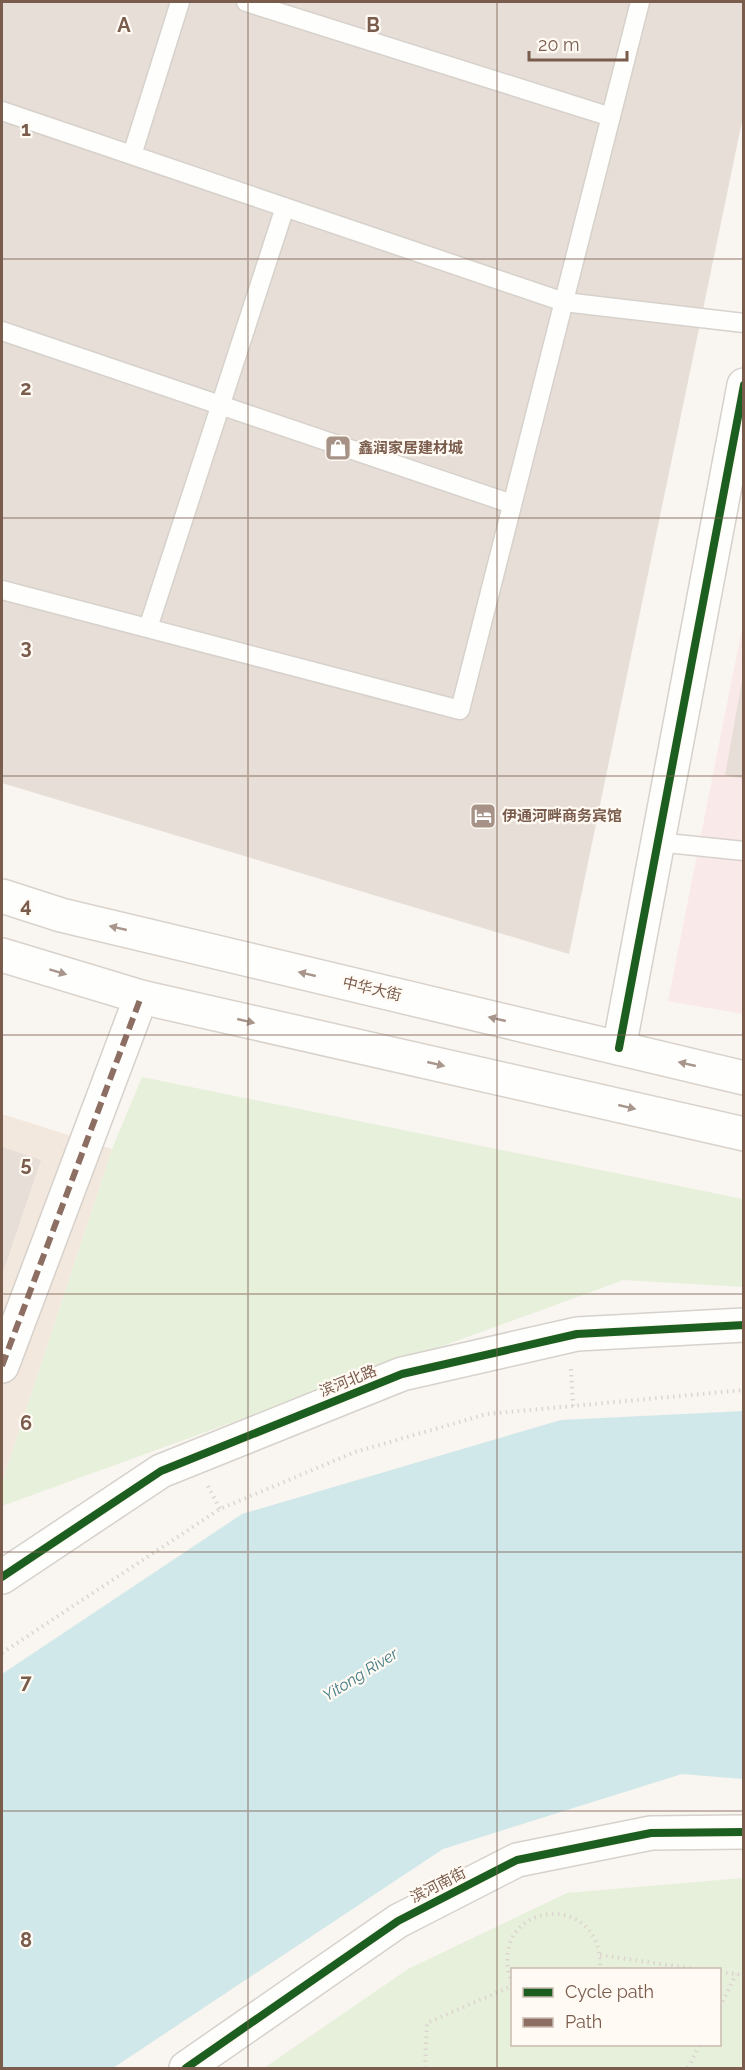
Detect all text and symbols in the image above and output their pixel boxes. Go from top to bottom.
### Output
text: A [117,13,131,37]
text: B [366,13,380,37]
scale bar [529,24,626,62]
text: 20 m [538,34,580,55]
text: 1 [21,117,31,141]
text: 2 [20,376,32,400]
shop icon: 鑫润家居建材城 [323,433,353,463]
place label: 鑫润家居建材城 [358,439,463,457]
text: 3 [20,635,32,659]
hotel icon: 伊通河畔商务宾馆 [468,801,498,831]
place label: 伊通河畔商务宾馆 [502,807,622,825]
text: 4 [20,893,32,917]
one-way arrow [108,923,127,933]
one-way arrow [49,968,67,977]
one-way arrow [298,968,317,978]
street label: 中华大街 [341,973,403,1005]
one-way arrow [488,1013,506,1023]
one-way arrow [237,1017,256,1026]
one-way arrow [677,1059,696,1069]
one-way arrow [427,1060,446,1069]
one-way arrow [617,1103,636,1112]
text: 5 [20,1152,32,1176]
street label: 滨河北路 [317,1361,379,1401]
text: 6 [20,1411,32,1435]
water label: Yitong River [319,1644,402,1705]
text: 7 [20,1670,32,1694]
street label: 滨河南街 [407,1863,469,1907]
text: 8 [20,1928,32,1952]
legend [511,1968,721,2046]
text: Cycle path [565,1981,654,2002]
text: Path [565,2011,602,2032]

